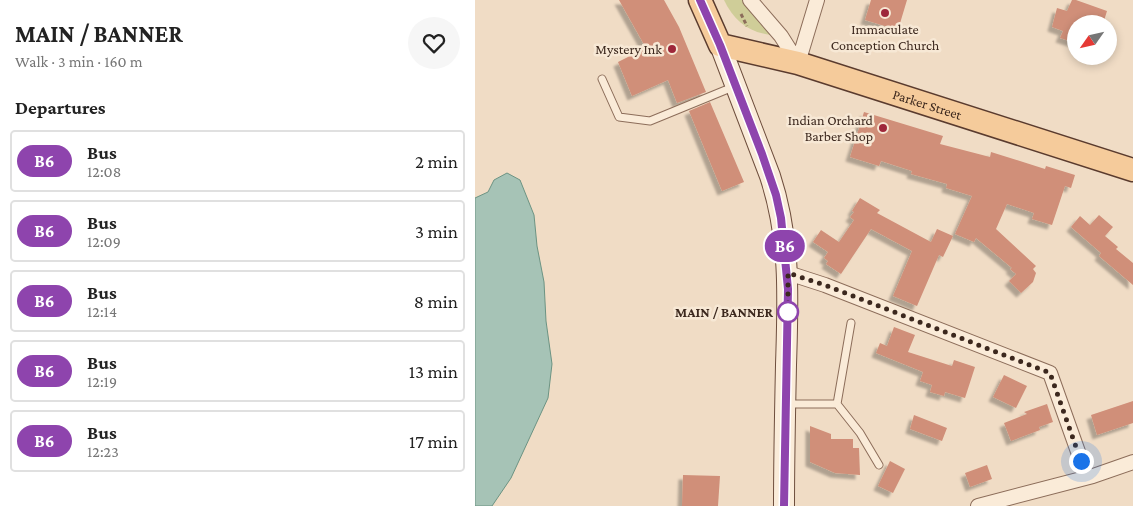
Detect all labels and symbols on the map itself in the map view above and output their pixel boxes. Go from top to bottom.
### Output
marker: Immaculate Conception Church [879,7,891,19]
north arrow [1067,15,1117,65]
place label: Immaculate Conception Church [831,21,940,53]
place label: Mystery Ink [595,41,662,57]
marker: Mystery Ink [666,43,678,55]
street label: Parker Street [891,86,964,123]
place label: Indian Orchard Barber Shop [788,112,874,144]
marker: Indian Orchard Barber Shop [877,122,889,134]
line badge: B6 [763,230,807,262]
marker: MAIN / BANNER [777,301,799,323]
place label: MAIN / BANNER [675,304,773,320]
your location [1069,449,1094,474]

